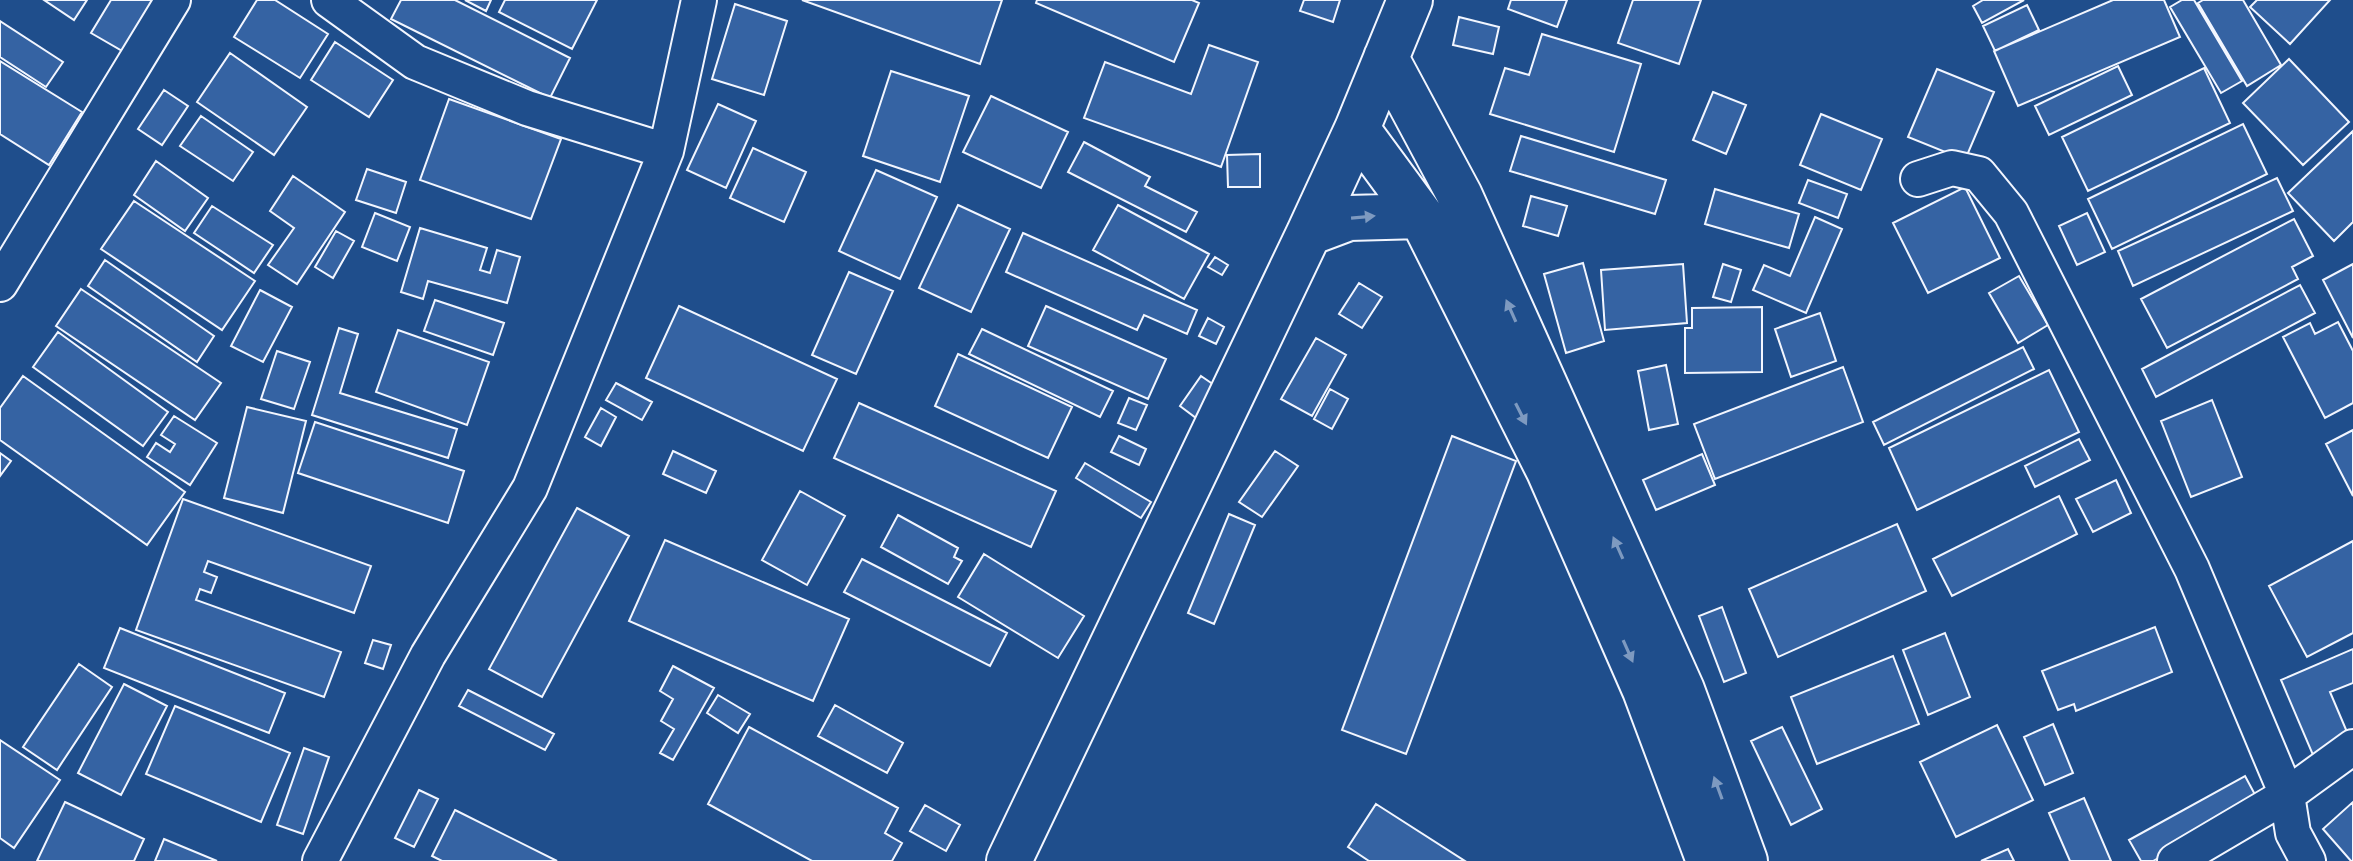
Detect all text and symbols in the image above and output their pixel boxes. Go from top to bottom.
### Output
one-way arrow [1351,210,1376,223]
one-way arrow [1505,299,1518,323]
one-way arrow [1514,403,1527,426]
one-way arrow [1611,536,1625,560]
one-way arrow [1621,639,1634,663]
one-way arrow [1711,776,1724,800]

